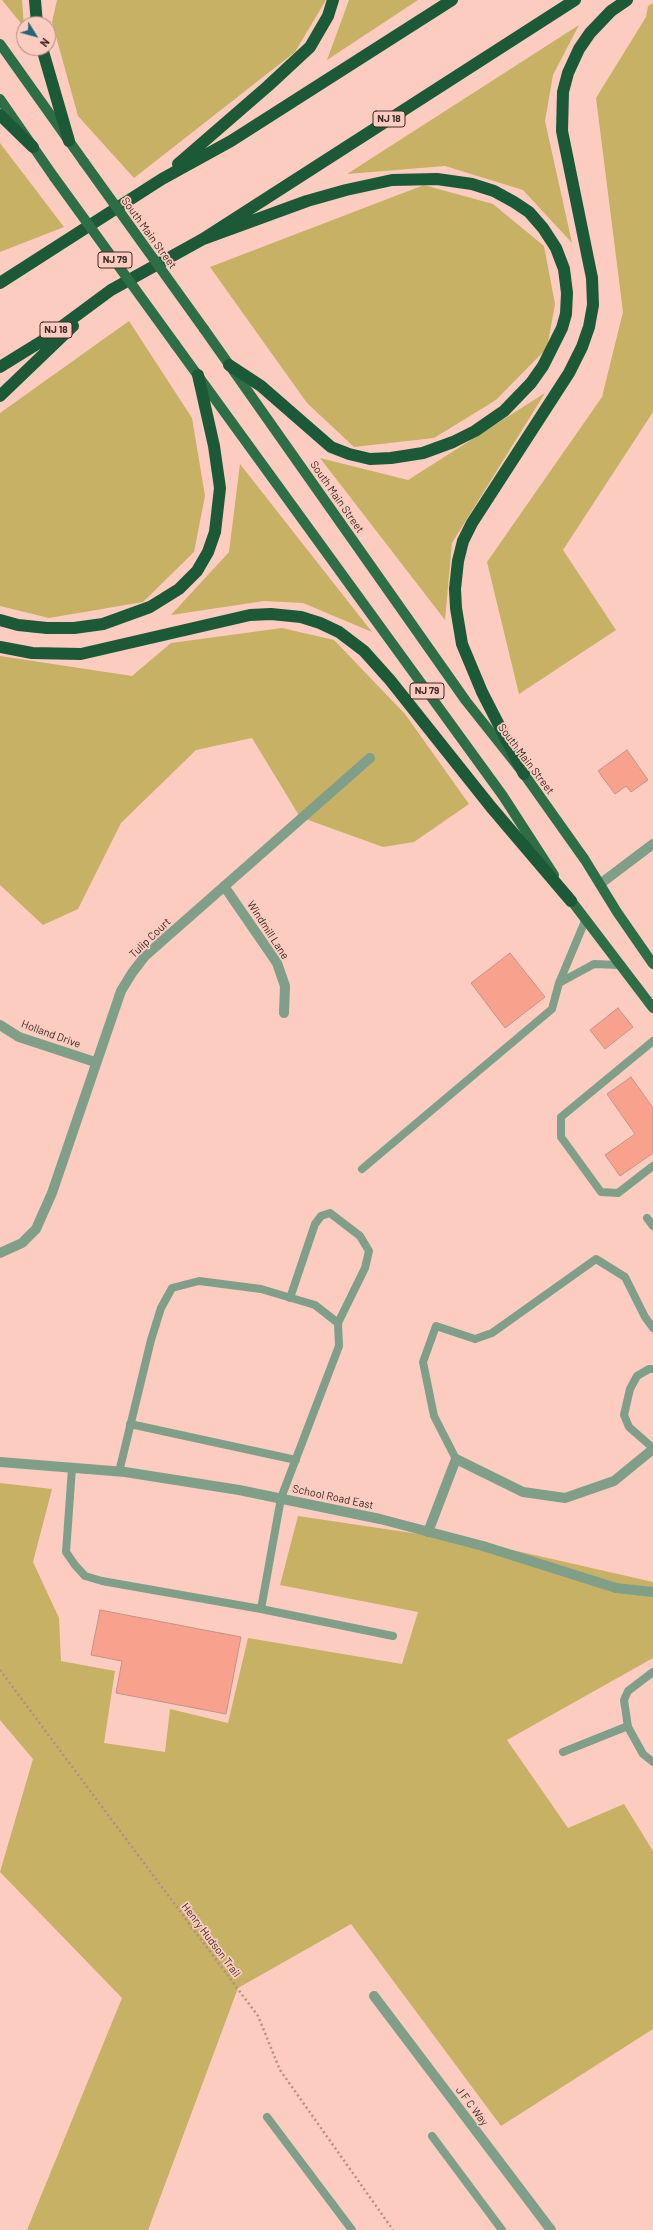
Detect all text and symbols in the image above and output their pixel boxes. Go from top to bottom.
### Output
north arrow [16,16,56,56]
text: N [38,36,53,50]
road number: NJ 18 [373,111,405,127]
street label: South Main Street [119,195,179,271]
road number: NJ 79 [98,252,132,268]
road number: NJ 18 [40,322,72,338]
street label: South Main Street [307,458,367,536]
road number: NJ 79 [410,683,444,699]
street label: South Main Street [495,721,557,797]
street label: Windmill Lane [244,898,292,962]
street label: Tulip Court [127,915,173,961]
street label: Holland Drive [19,1017,83,1051]
street label: School Road East [291,1482,375,1512]
street label: Henry Hudson Trail [179,1900,243,1980]
street label: J F C Way [453,2084,491,2128]

